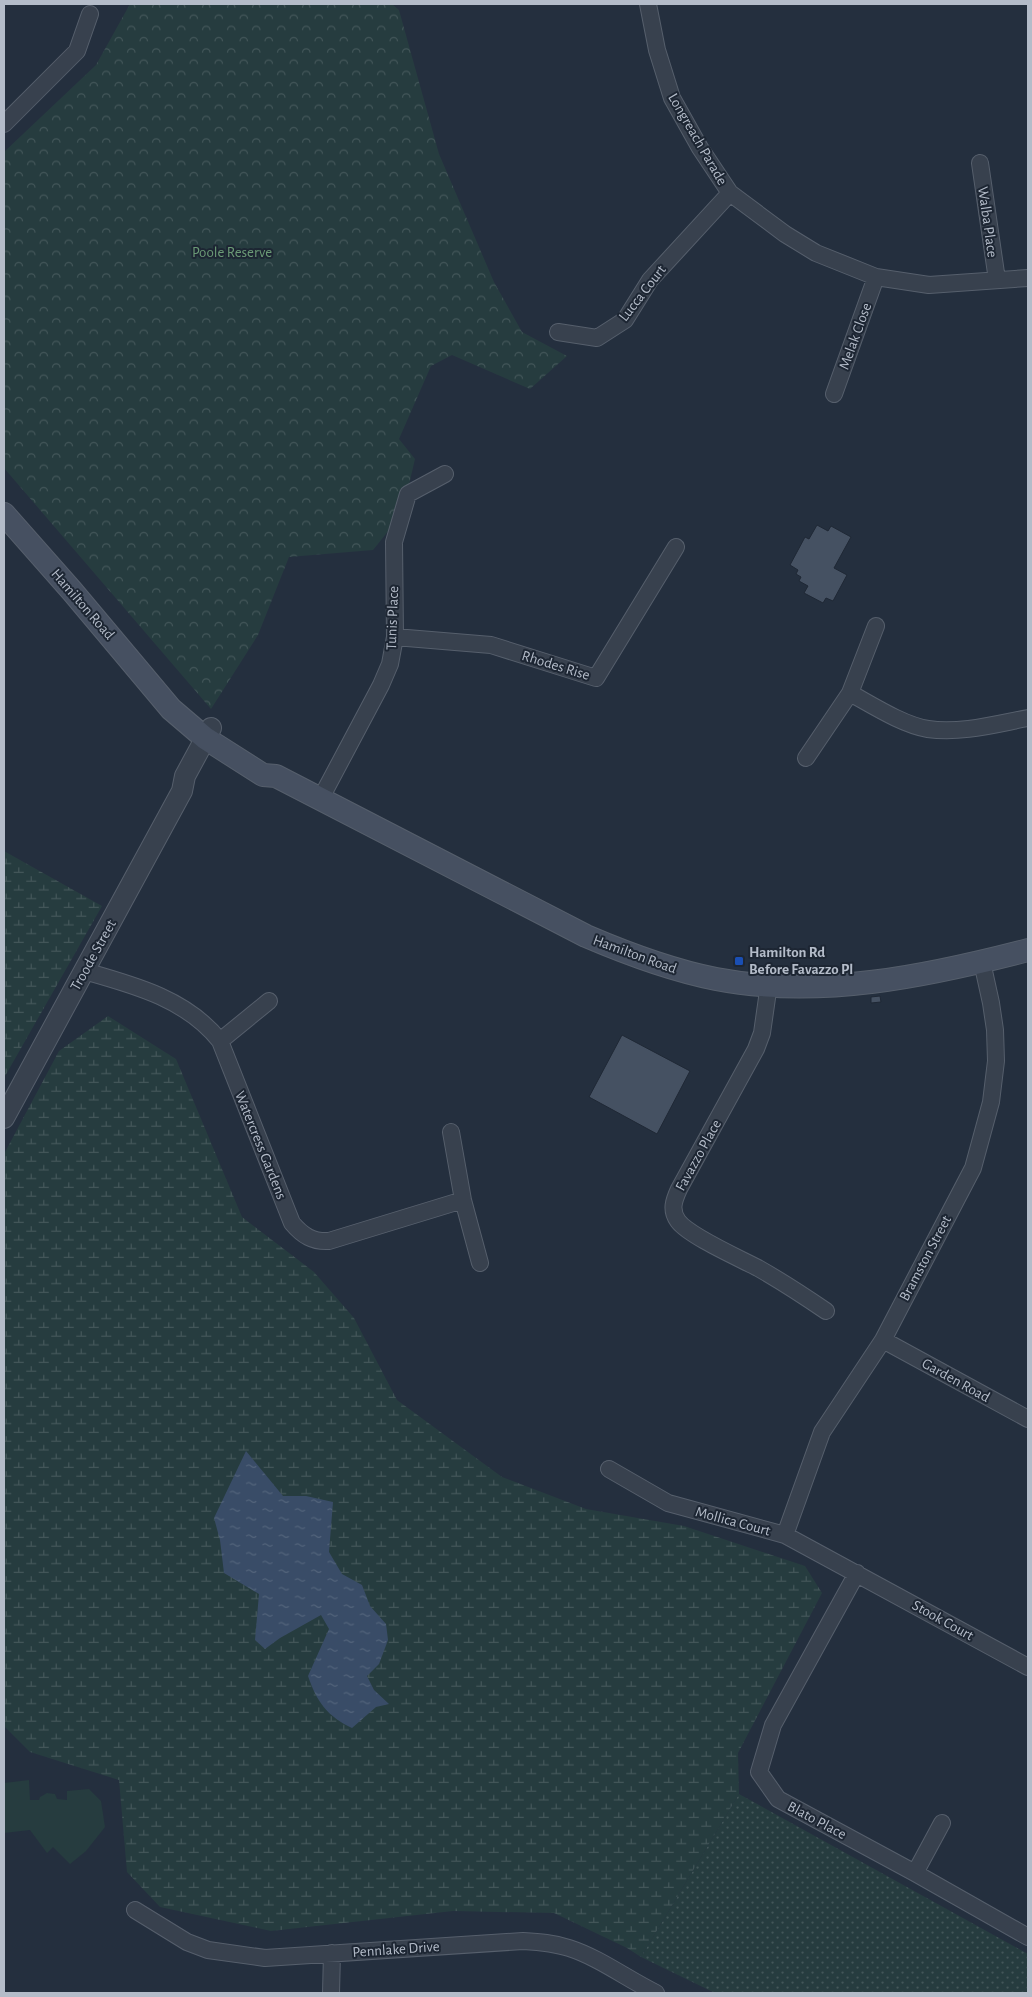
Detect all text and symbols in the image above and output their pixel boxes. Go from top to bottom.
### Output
street label: Longreach Parade [665,91,730,188]
street label: Walba Place [975,186,1000,259]
park label: Poole Reserve [192,245,272,260]
street label: Lucca Court [616,262,669,324]
street label: Melak Close [836,301,874,372]
street label: Hamilton Road [48,566,117,643]
street label: Tunis Place [384,586,401,650]
street label: Rhodes Rise [520,648,592,683]
street label: Troode Street [68,917,119,993]
street label: Hamilton Road [591,932,679,977]
place label: Hamilton Rd Before Favazzo Pl [749,945,853,977]
marker: Hamilton Rd Before Favazzo Pl [733,955,745,967]
street label: Watercress Gardens [232,1089,289,1201]
street label: Favazzo Place [673,1117,724,1193]
street label: Bramston Street [897,1213,954,1303]
street label: Garden Road [919,1356,992,1405]
street label: Mollica Court [694,1504,772,1539]
street label: Stook Court [910,1597,976,1644]
street label: Blato Place [785,1799,849,1842]
street label: Pennlake Drive [352,1939,440,1960]

